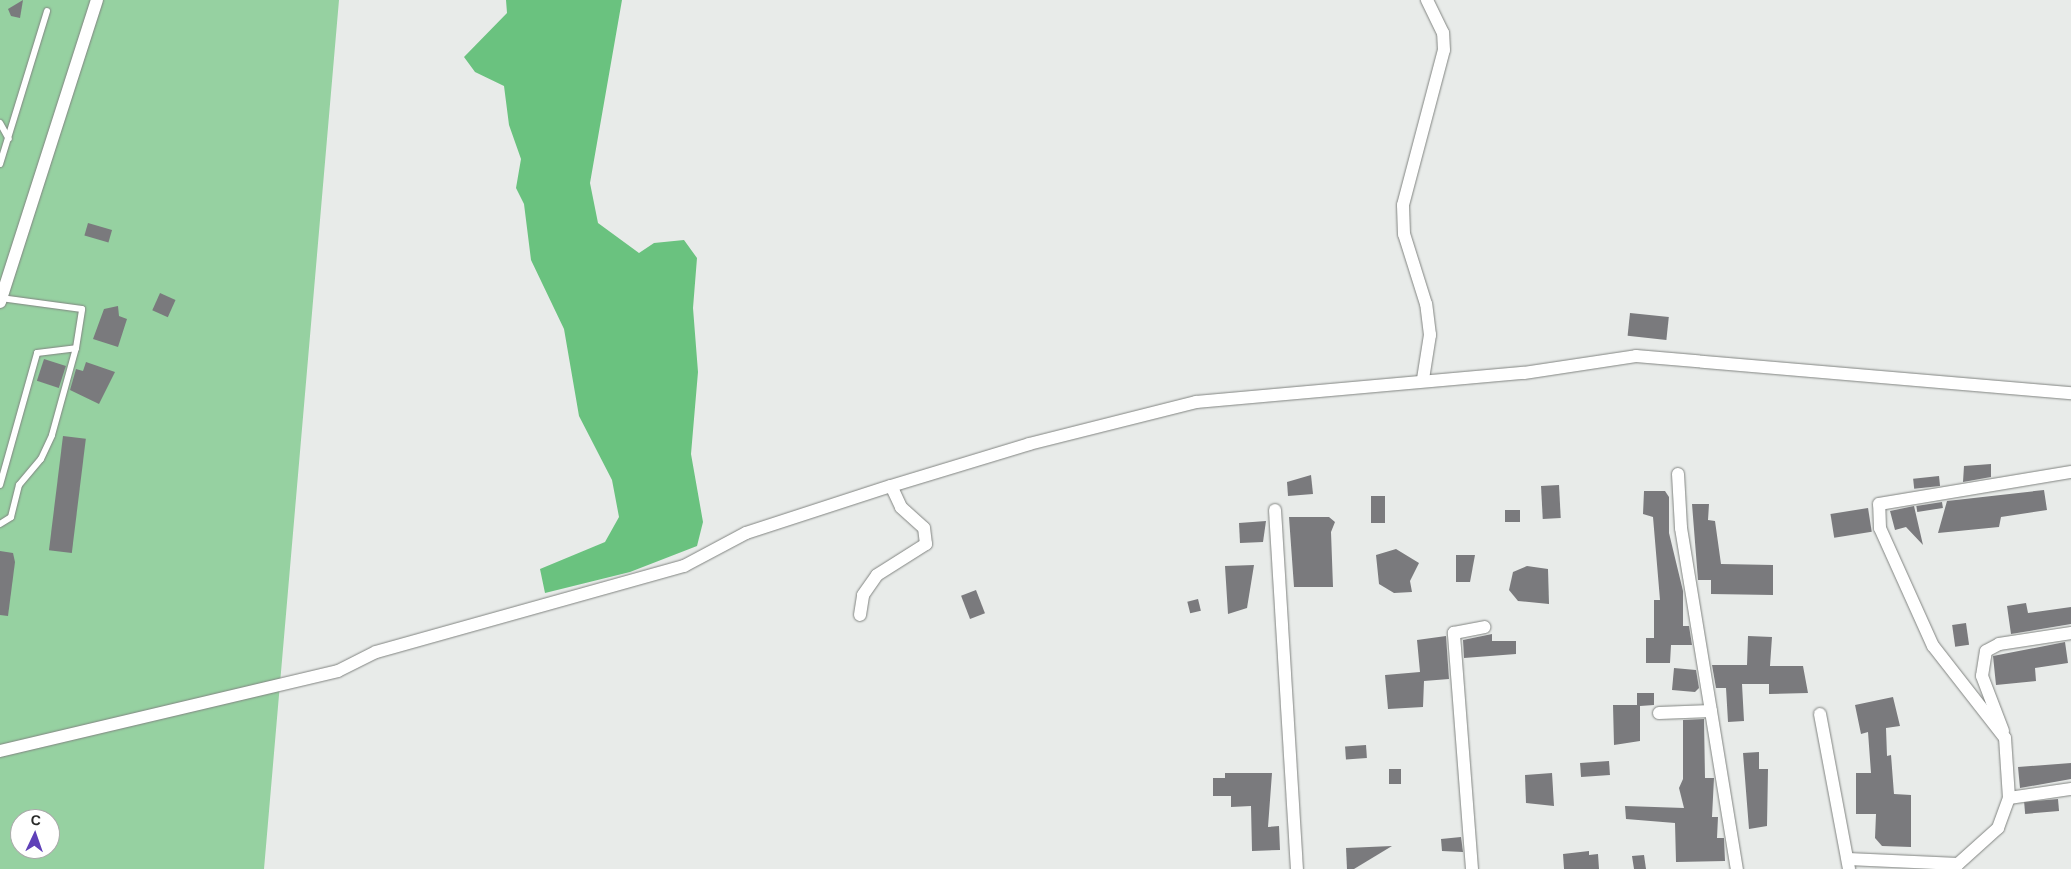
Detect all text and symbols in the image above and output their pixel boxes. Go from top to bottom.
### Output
north arrow [10,809,60,859]
text: С [30,812,41,828]

